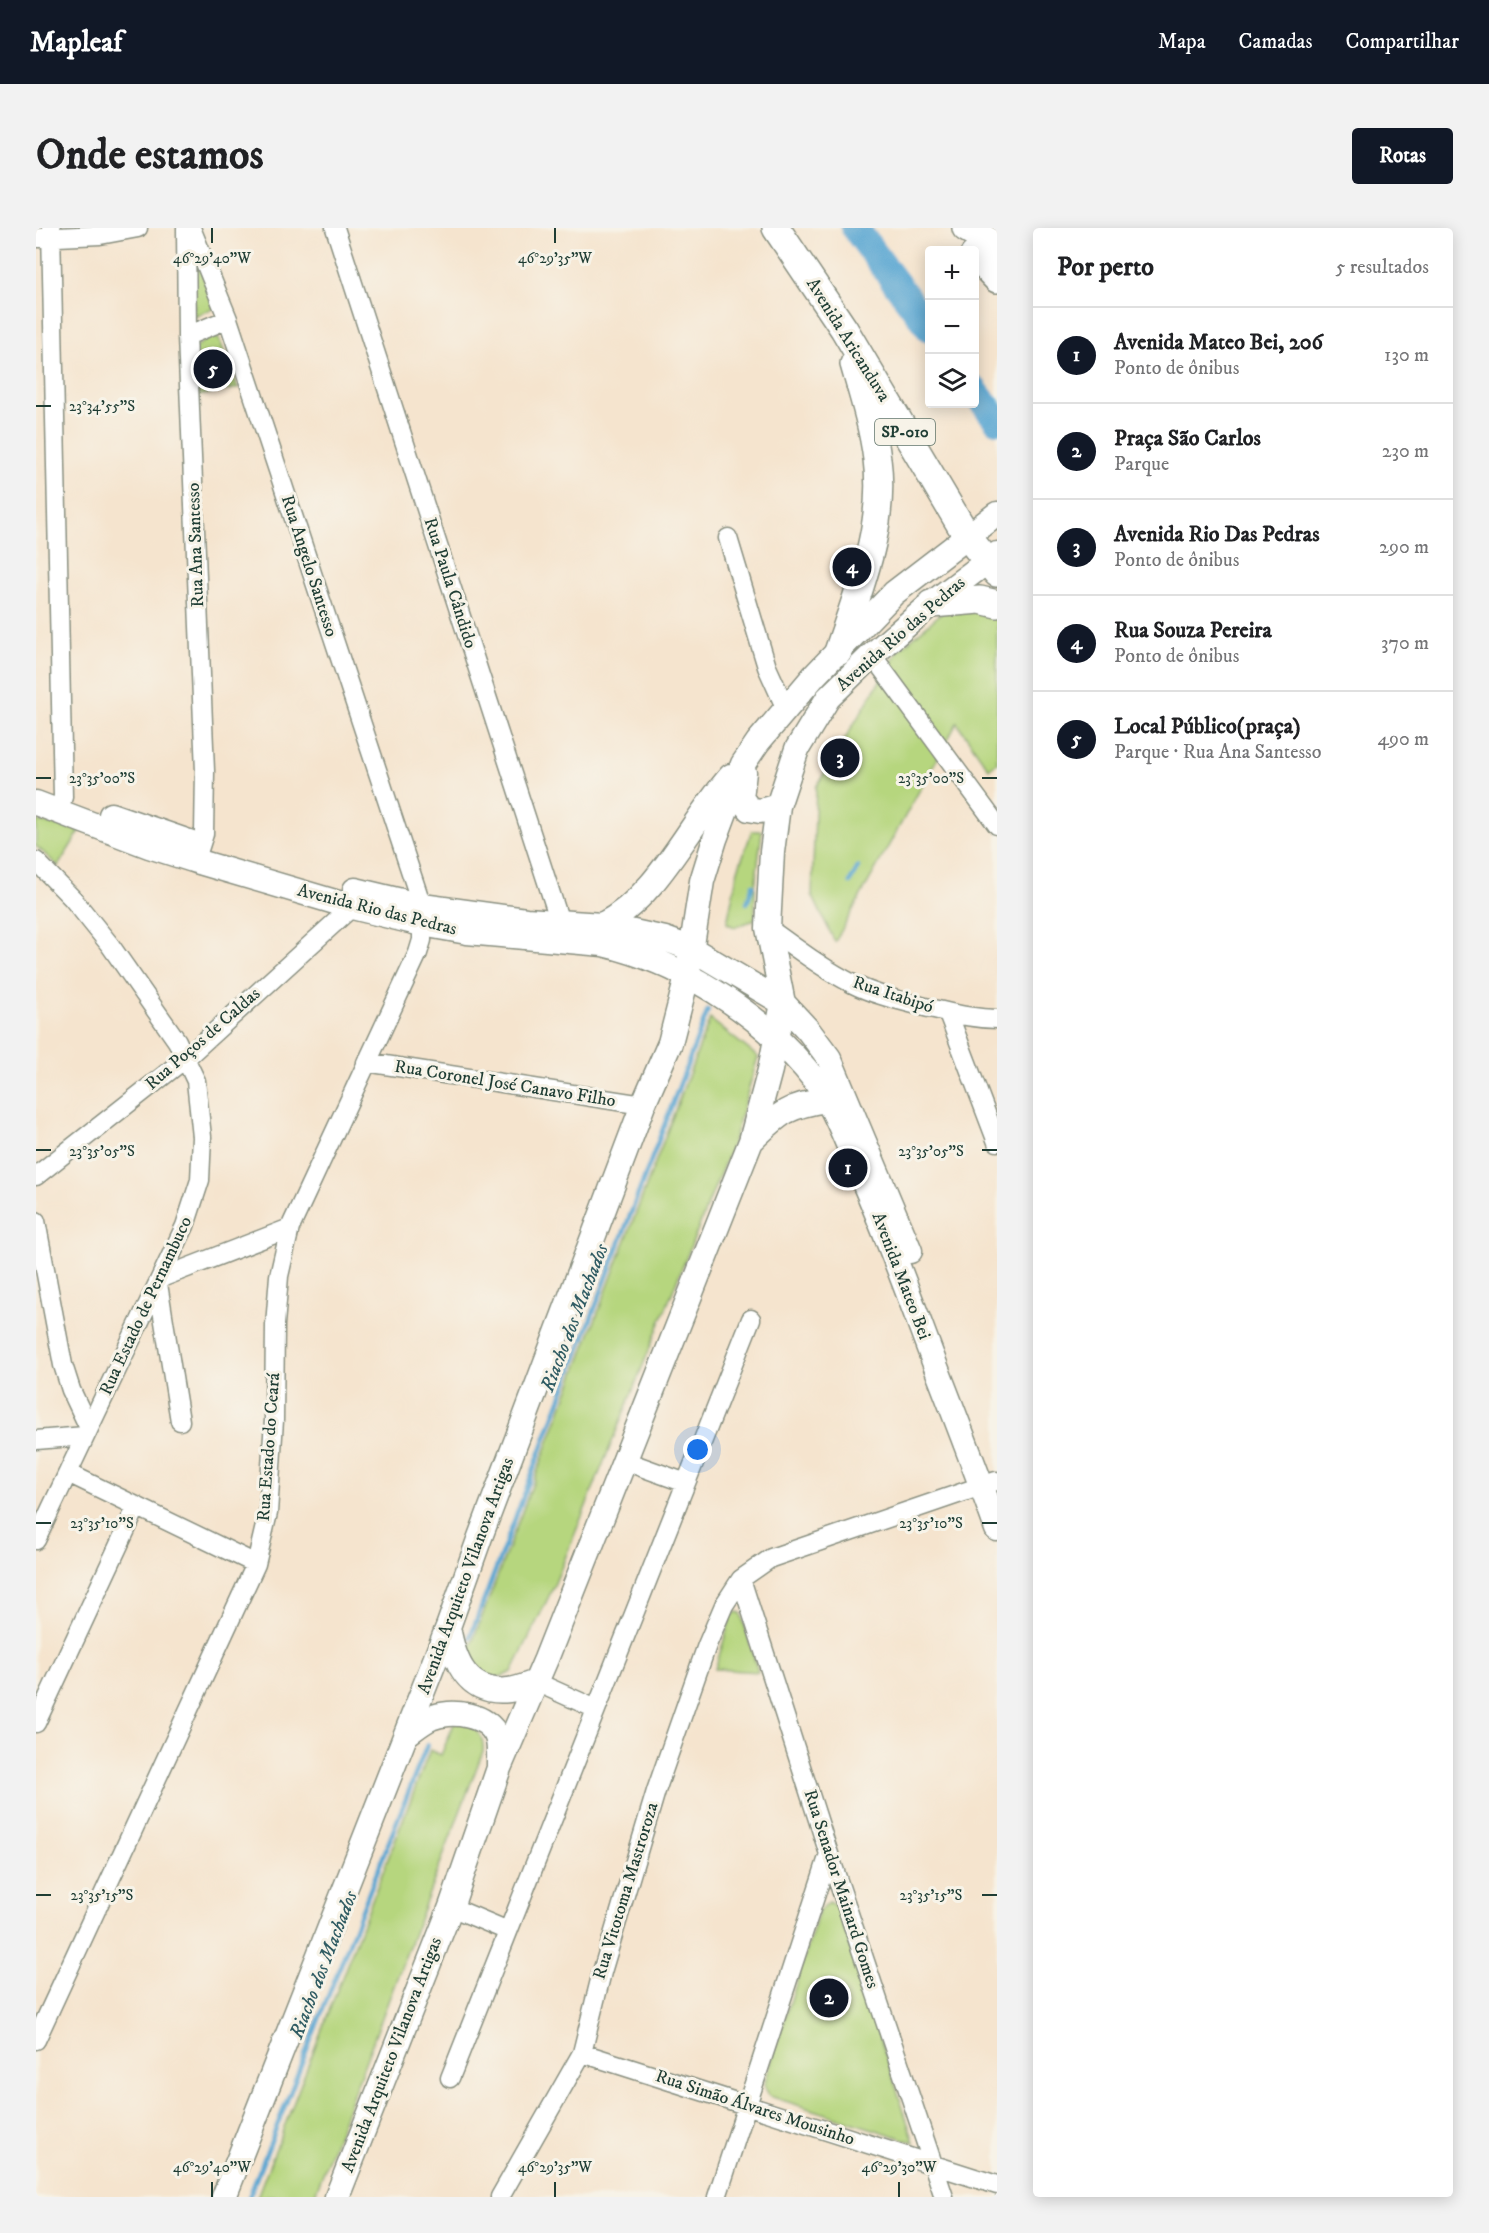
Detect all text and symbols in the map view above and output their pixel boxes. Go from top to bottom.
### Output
text: Mapleaf [30,25,122,60]
text: Mapa [1158,29,1206,55]
text: Camadas [1239,29,1313,55]
text: Compartilhar [1346,29,1459,55]
button: Rotas [1352,128,1453,184]
text: Onde estamos [36,130,264,182]
map controls [925,246,979,408]
button: + [925,246,979,300]
text: 46°29'40"W [173,249,251,268]
text: 46°29'35"W [518,249,592,268]
text: Por perto [1057,251,1154,284]
text: 5 resultados [1335,255,1429,280]
street label: Avenida Aricanduva [801,274,895,406]
button: − [925,300,979,354]
text: Avenida Mateo Bei, 206 [1114,329,1323,356]
text: 1 [1073,343,1080,368]
text: 130 m [1384,343,1429,368]
pin: 5 [194,346,232,392]
button: layers [925,354,979,408]
text: Ponto de ônibus [1114,356,1239,381]
text: 23°34'55"S [69,397,135,416]
road number: SP-010 [875,419,935,445]
text: Praça São Carlos [1114,425,1261,452]
text: 2 [1072,439,1081,464]
text: 230 m [1382,439,1429,464]
text: Parque [1114,452,1169,477]
street label: Rua Ana Santesso [183,482,209,608]
street label: Rua Angelo Santesso [276,492,342,640]
street label: Rua Paula Cândido [418,515,482,651]
text: Avenida Rio Das Pedras [1114,521,1319,548]
text: 3 [1073,535,1080,560]
text: 290 m [1379,535,1429,560]
pin: 4 [832,544,872,590]
text: Ponto de ônibus [1114,548,1239,573]
street label: Avenida Rio das Pedras [832,572,970,696]
text: Rua Souza Pereira [1114,617,1272,644]
text: 4 [1071,631,1082,656]
text: 370 m [1381,631,1429,656]
text: Ponto de ônibus [1114,644,1239,669]
text: Local Público(praça) [1114,713,1300,740]
text: 5 [1072,727,1081,752]
text: 490 m [1377,727,1429,752]
pin: 3 [820,736,860,780]
text: Parque · Rua Ana Santesso [1114,740,1322,765]
text: 23°35'00"S [69,769,135,788]
text: 23°35'00"S [898,769,964,788]
street label: Avenida Rio das Pedras [295,880,459,940]
street label: Rua Itabipó [850,972,936,1018]
street label: Rua Poços de Caldas [141,983,265,1095]
street label: Rua Coronel José Canavo Filho [393,1056,617,1112]
text: 23°35'05"S [69,1142,135,1161]
text: 23°35'05"S [898,1142,964,1161]
pin: 1 [828,1146,868,1190]
street label: Avenida Mateo Bei [867,1209,935,1343]
street label: Rua Estado de Pernambuco [95,1213,197,1399]
water label: Riacho dos Machados [535,1240,615,1396]
street label: Rua Estado do Ceará [253,1372,285,1522]
your location [683,1435,712,1464]
street label: Avenida Arquiteto Vilanova Artigas [413,1455,519,1697]
text: 23°35'10"S [70,1514,134,1533]
text: 23°35'10"S [899,1514,963,1533]
street label: Rua Senador Mainard Gomes [798,1787,884,1991]
street label: Rua Vitotoma Mastroroza [589,1799,664,1982]
text: 23°35'15"S [71,1886,134,1905]
text: 23°35'15"S [900,1886,963,1905]
water label: Riacho dos Machados [284,1887,364,2043]
street label: Avenida Arquiteto Vilanova Artigas [337,1934,447,2176]
pin: 2 [810,1976,848,2020]
street label: Rua Simão Álvares Mousinho [653,2064,858,2151]
text: 46°29'40"W [173,2158,251,2177]
text: 46°29'35"W [518,2158,592,2177]
text: 46°29'30"W [862,2158,937,2177]

